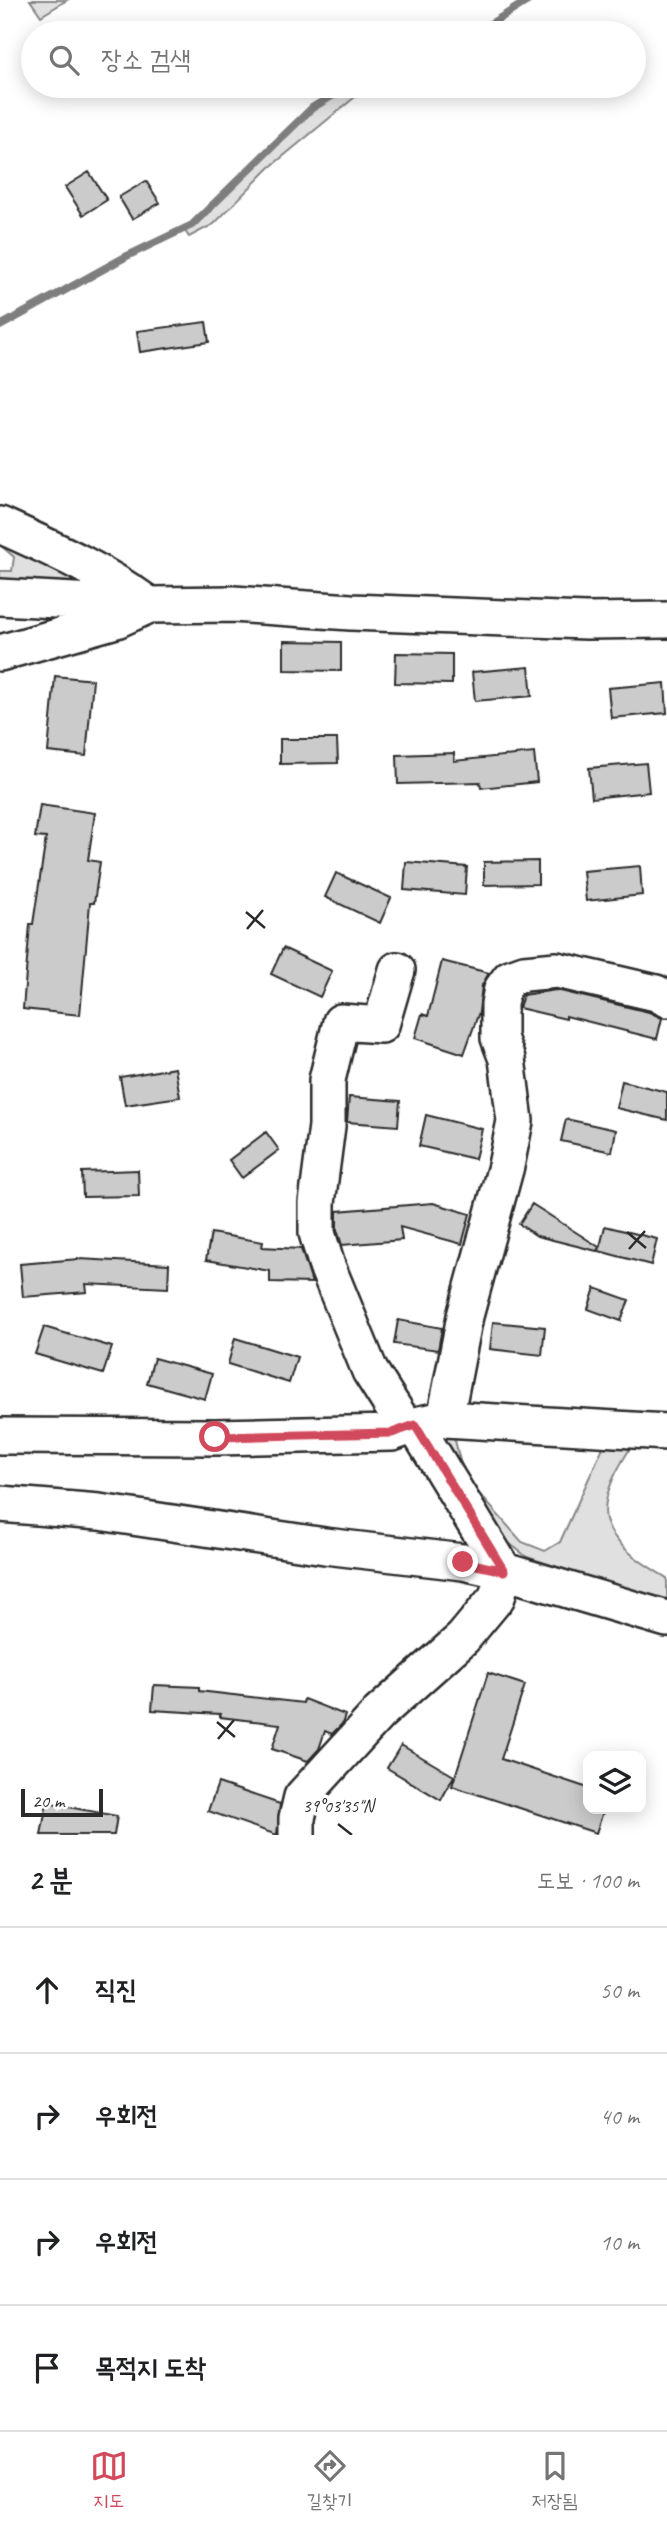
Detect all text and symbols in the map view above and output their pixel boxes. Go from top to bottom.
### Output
search box [21,21,646,98]
icon: search [45,41,83,79]
text: 장소 검색 [101,43,191,76]
route start [199,1421,230,1452]
route end [447,1546,478,1577]
map controls [583,1751,646,1814]
button: layers [583,1751,646,1814]
scale bar [21,1786,103,1818]
text: 20 m [32,1789,64,1813]
text: 39°03'35"N [303,1795,377,1817]
text: 2 분 [28,1861,73,1899]
text: 도보 · 100 m [537,1866,639,1895]
icon: ahead [28,1971,66,2009]
text: 직진 [95,1973,137,2006]
text: 50 m [600,1976,639,2005]
icon: right [28,2097,66,2135]
text: 우회전 [95,2099,158,2132]
text: 40 m [600,2102,639,2131]
icon: right [28,2223,66,2261]
text: 우회전 [95,2225,158,2258]
text: 10 m [600,2228,639,2257]
icon: arrive [28,2349,66,2387]
text: 목적지 도착 [95,2351,206,2384]
tab: 지도 [90,2447,128,2514]
tab: 길찾기 [307,2447,352,2514]
tab: 저장됨 [532,2447,577,2514]

